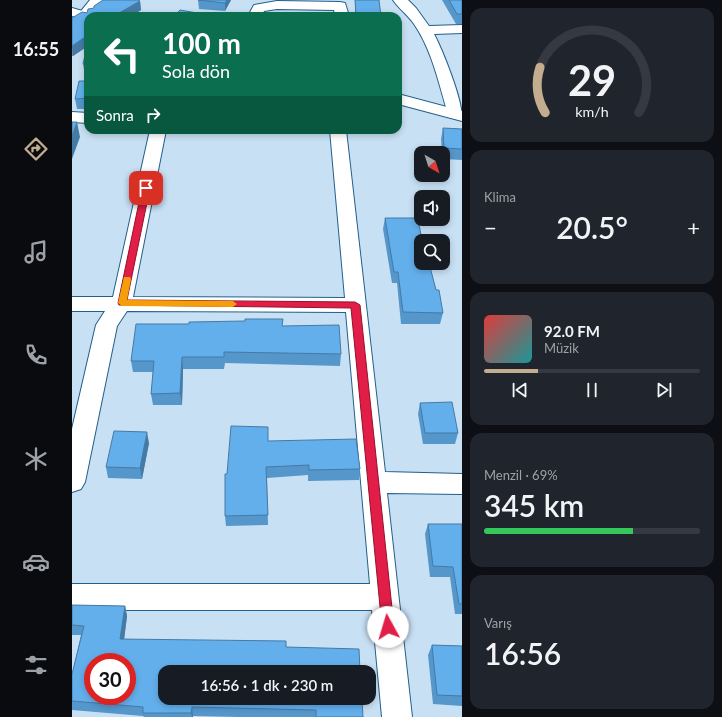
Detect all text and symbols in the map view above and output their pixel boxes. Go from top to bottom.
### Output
text: 100 m [162,26,241,60]
icon: left [96,28,148,80]
text: 16:55 [13,38,59,60]
text: 29 [568,55,616,105]
text: Sola dön [162,60,230,82]
text: km/h [575,102,609,119]
icon: right [142,104,164,126]
text: Sonra [96,106,134,124]
icon: directions [22,135,50,163]
north arrow [414,146,450,182]
map controls [414,146,450,270]
pin [129,171,163,205]
icon: arrive [135,177,157,199]
text: Klima [484,189,516,205]
button: sound [414,190,450,226]
text: 20.5° [556,209,628,245]
text: − [484,214,497,241]
text: + [687,214,700,241]
button: search [414,234,450,270]
icon: music [22,238,50,266]
text: 92.0 FM [544,322,600,340]
text: Müzik [544,340,579,356]
icon: phone [22,341,50,369]
icon: previous [509,379,531,401]
icon: pause [581,379,603,401]
icon: next [653,379,675,401]
icon: climate [22,445,50,473]
text: Menzil · 69% [484,467,558,483]
text: 345 km [484,487,584,523]
icon: car [22,548,50,576]
position arrow [367,606,409,648]
text: Varış [484,615,512,631]
text: 16:56 [484,635,561,671]
icon: filters [22,651,50,679]
speed limit sign: 30 [84,653,136,705]
text: 16:56 · 1 dk · 230 m [201,676,333,694]

